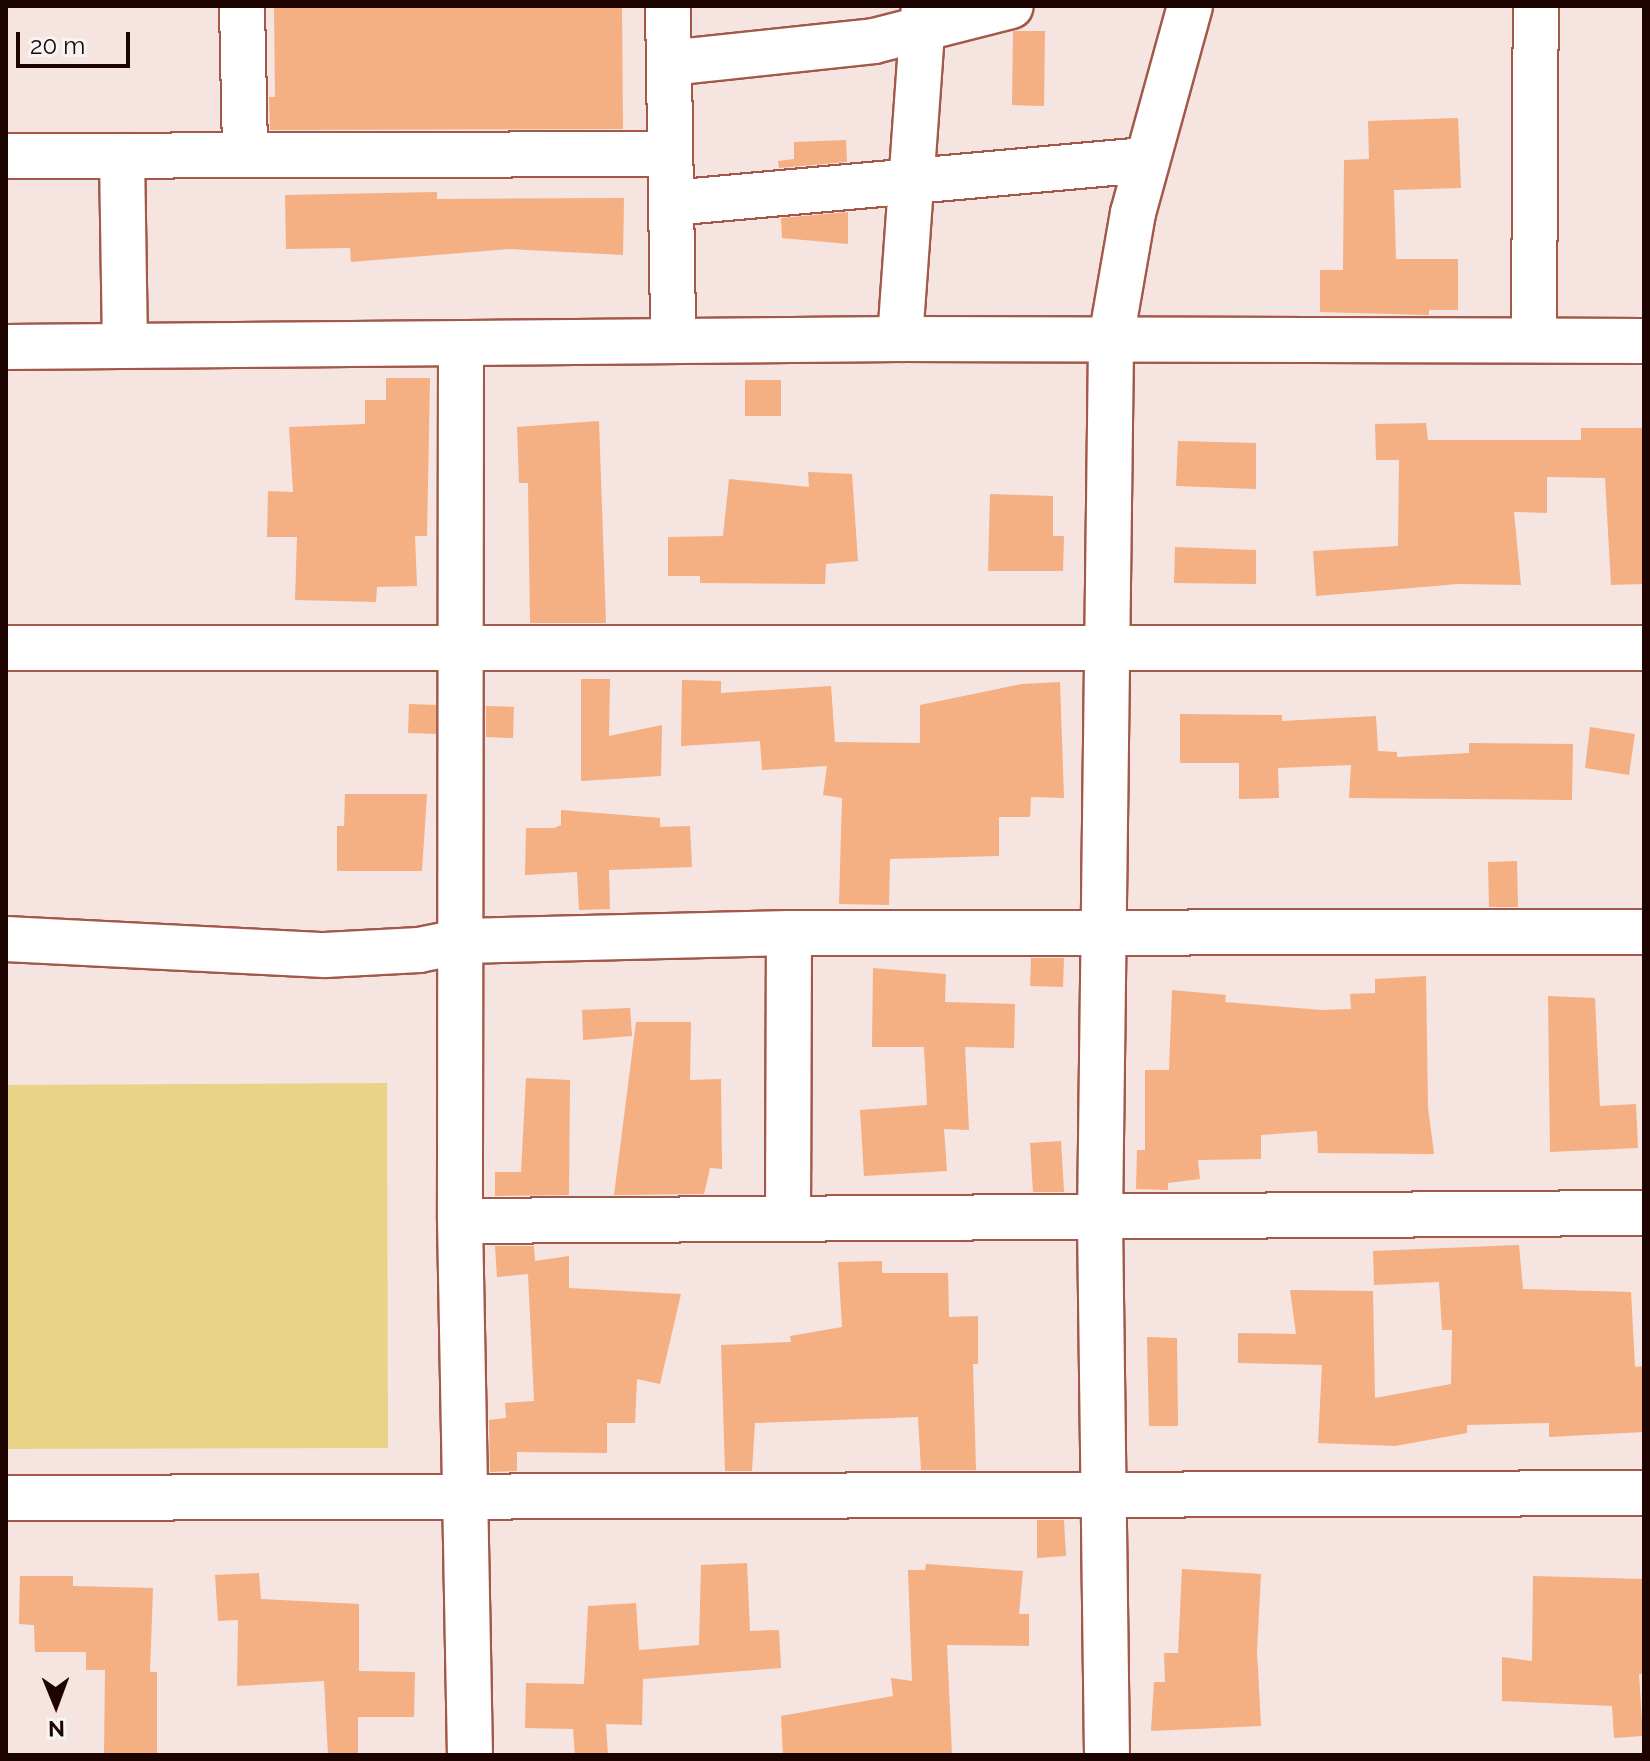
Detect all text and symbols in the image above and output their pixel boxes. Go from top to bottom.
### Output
scale bar [20,16,134,66]
text: 20 m [30,31,85,60]
north arrow [16,1665,96,1745]
text: N [48,1716,65,1742]

